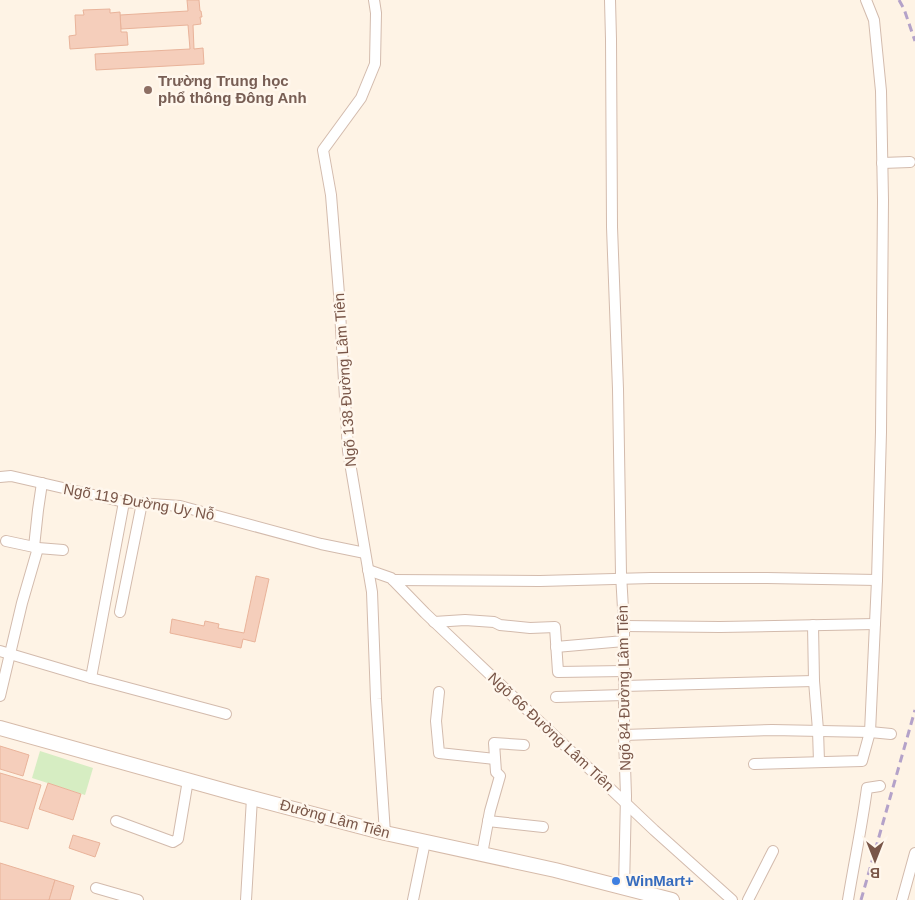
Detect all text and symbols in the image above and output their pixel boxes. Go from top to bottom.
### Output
place label: Trường Trung học phổ thông Đông Anh [158,72,307,106]
marker: Trường Trung học phổ thông Đông Anh [142,84,154,96]
street label: Ngõ 138 Đường Lâm Tiên [330,293,359,467]
street label: Ngõ 119 Đường Uy Nỗ [62,480,216,523]
street label: Ngõ 84 Đường Lâm Tiên [614,605,633,771]
street label: Ngõ 66 Đường Lâm Tiên [485,669,618,794]
street label: Đường Lâm Tiên [278,796,392,841]
north arrow [850,835,900,885]
text: B [870,865,880,881]
place label: WinMart+ [626,872,694,889]
marker: WinMart+ [610,875,622,887]

